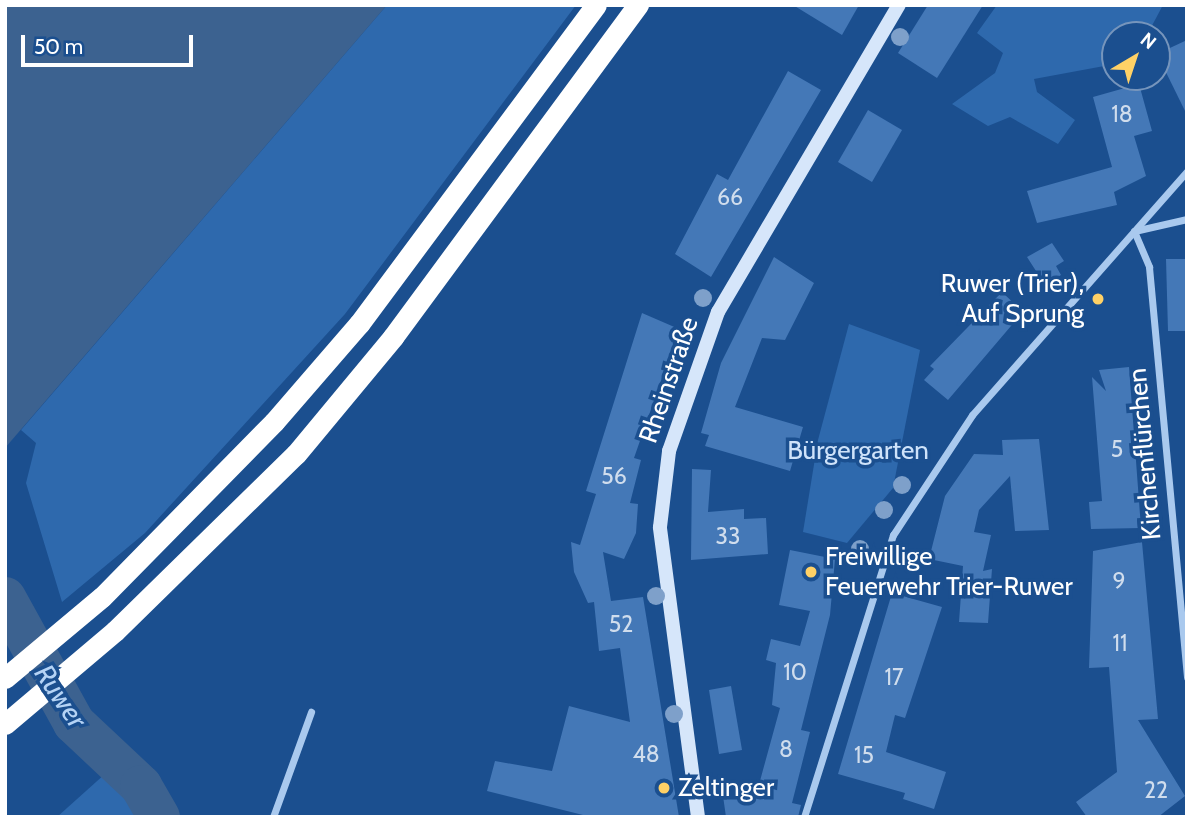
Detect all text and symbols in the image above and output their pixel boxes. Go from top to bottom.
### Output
scale bar [24,21,196,65]
north arrow [1101,21,1171,91]
text: N [1136,28,1161,54]
text: 50 m [34,34,83,59]
house number: 18 [1111,100,1133,128]
house number: 66 [717,183,743,211]
place label: Ruwer (Trier), Auf Sprung [941,268,1084,330]
marker: Ruwer (Trier), Auf Sprung [1090,291,1106,307]
street label: Rheinstraße [633,313,705,447]
street label: Kirchenflürchen [1122,367,1168,541]
park label: Bürgergarten [787,435,929,467]
house number: 5 [1111,435,1123,463]
house number: 56 [601,462,627,490]
house number: 33 [716,522,740,550]
place label: Freiwillige Feuerwehr Trier-Ruwer [825,541,1073,602]
marker: Freiwillige Feuerwehr Trier-Ruwer [803,564,819,580]
house number: 9 [1112,567,1126,595]
house number: 52 [609,610,633,638]
house number: 11 [1113,629,1127,657]
water label: Ruwer [28,658,94,734]
house number: 10 [783,658,807,686]
house number: 17 [884,663,904,691]
house number: 8 [779,735,793,763]
house number: 48 [632,740,660,768]
house number: 15 [854,741,874,769]
place label: Zeltinger [678,772,774,804]
house number: 22 [1144,776,1168,804]
marker: Zeltinger [656,780,672,796]

